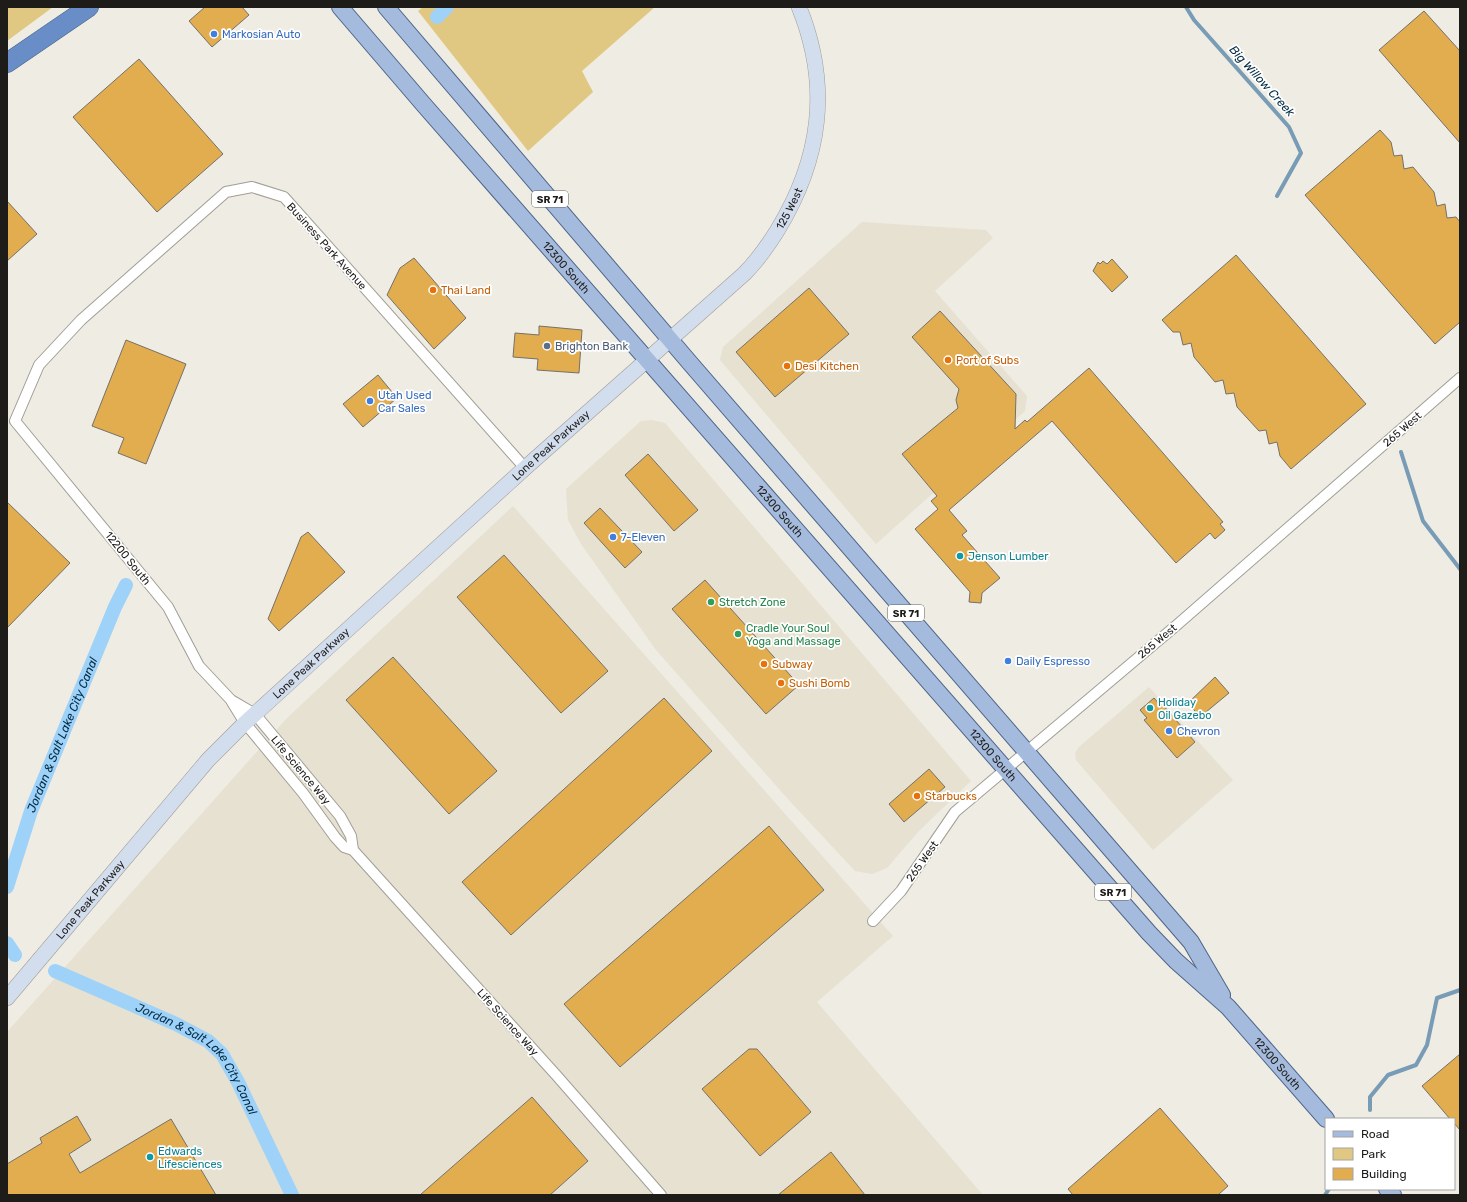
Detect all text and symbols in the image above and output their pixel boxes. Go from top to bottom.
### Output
place label: Markosian Auto [222,28,301,41]
marker: Markosian Auto [209,29,219,39]
water label: Big Willow Creek [1227,43,1298,120]
street label: 125 West [773,185,806,232]
road number: SR 71 [532,191,568,207]
street label: Business Park Avenue [284,200,369,293]
street label: 12300 South [539,239,592,297]
place label: Thai Land [441,284,491,297]
marker: Thai Land [428,285,438,295]
place label: Brighton Bank [555,340,628,353]
marker: Brighton Bank [542,341,552,351]
place label: Port of Subs [956,354,1019,367]
marker: Port of Subs [943,355,953,365]
place label: Desi Kitchen [795,360,859,373]
marker: Desi Kitchen [782,361,792,371]
place label: Utah Used Car Sales [378,389,431,415]
marker: Utah Used Car Sales [365,396,375,406]
street label: Lone Peak Parkway [510,408,593,483]
street label: 265 West [1380,409,1425,450]
street label: 12300 South [753,483,806,540]
street label: 12200 South [102,529,153,588]
place label: 7-Eleven [621,531,666,544]
marker: 7-Eleven [608,532,618,542]
place label: Jenson Lumber [968,550,1049,563]
marker: Jenson Lumber [955,551,965,561]
place label: Stretch Zone [719,596,786,609]
marker: Stretch Zone [706,597,716,607]
road number: SR 71 [888,605,924,621]
street label: 265 West [1135,621,1180,661]
place label: Cradle Your Soul Yoga and Massage [746,622,841,648]
street label: Lone Peak Parkway [270,625,352,702]
marker: Cradle Your Soul Yoga and Massage [733,629,743,639]
water label: Jordan & Salt Lake City Canal [24,654,101,814]
place label: Daily Espresso [1016,655,1090,668]
marker: Daily Espresso [1003,656,1013,666]
place label: Subway [772,658,813,671]
marker: Subway [759,659,769,669]
place label: Sushi Bomb [789,677,850,690]
marker: Sushi Bomb [776,678,786,688]
place label: Holiday Oil Gazebo [1158,696,1212,722]
marker: Holiday Oil Gazebo [1145,703,1155,713]
place label: Chevron [1177,725,1220,738]
street label: 12300 South [966,726,1019,784]
marker: Chevron [1164,726,1174,736]
street label: Life Science Way [268,733,333,807]
place label: Starbucks [925,790,977,803]
marker: Starbucks [912,791,922,801]
street label: 265 West [904,838,942,884]
street label: Lone Peak Parkway [54,858,128,942]
road number: SR 71 [1095,884,1131,900]
street label: Life Science Way [474,986,541,1058]
water label: Jordan & Salt Lake City Canal [134,1000,260,1118]
street label: 12300 South [1251,1035,1303,1093]
legend [1325,1118,1455,1190]
text: Road [1361,1127,1389,1141]
place label: Edwards Lifesciences [158,1145,223,1171]
text: Park [1361,1147,1387,1161]
marker: Edwards Lifesciences [145,1152,155,1162]
text: Building [1361,1167,1407,1181]

